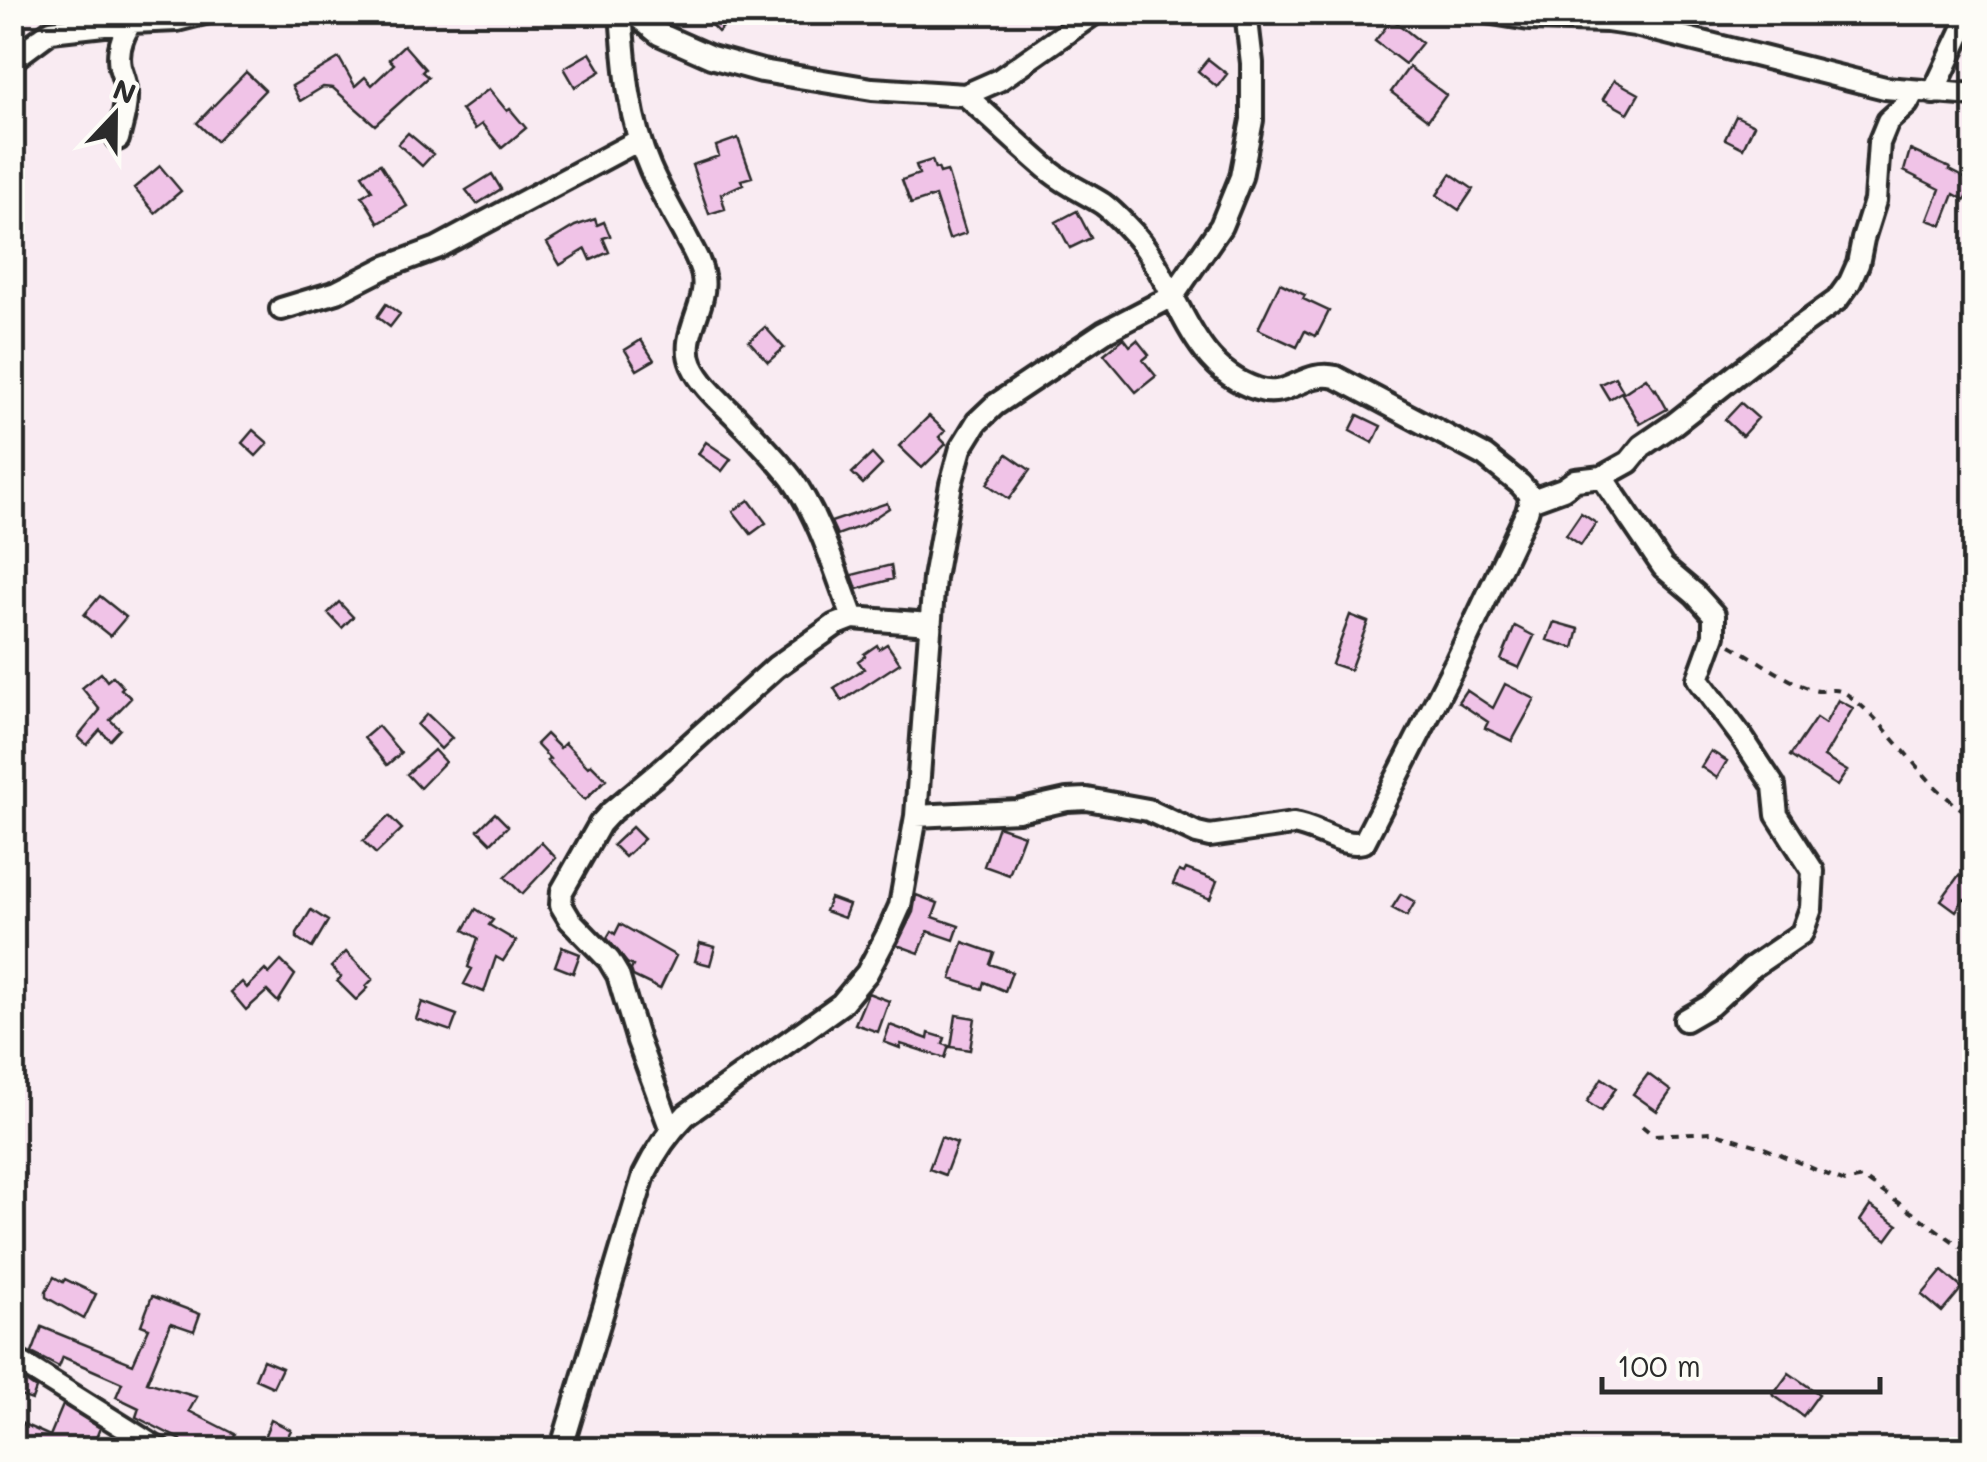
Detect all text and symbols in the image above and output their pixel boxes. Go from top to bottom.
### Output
north arrow [65,65,165,165]
text: N [108,70,141,112]
scale bar [1602,1332,1880,1394]
text: 100 m [1617,1345,1701,1385]

